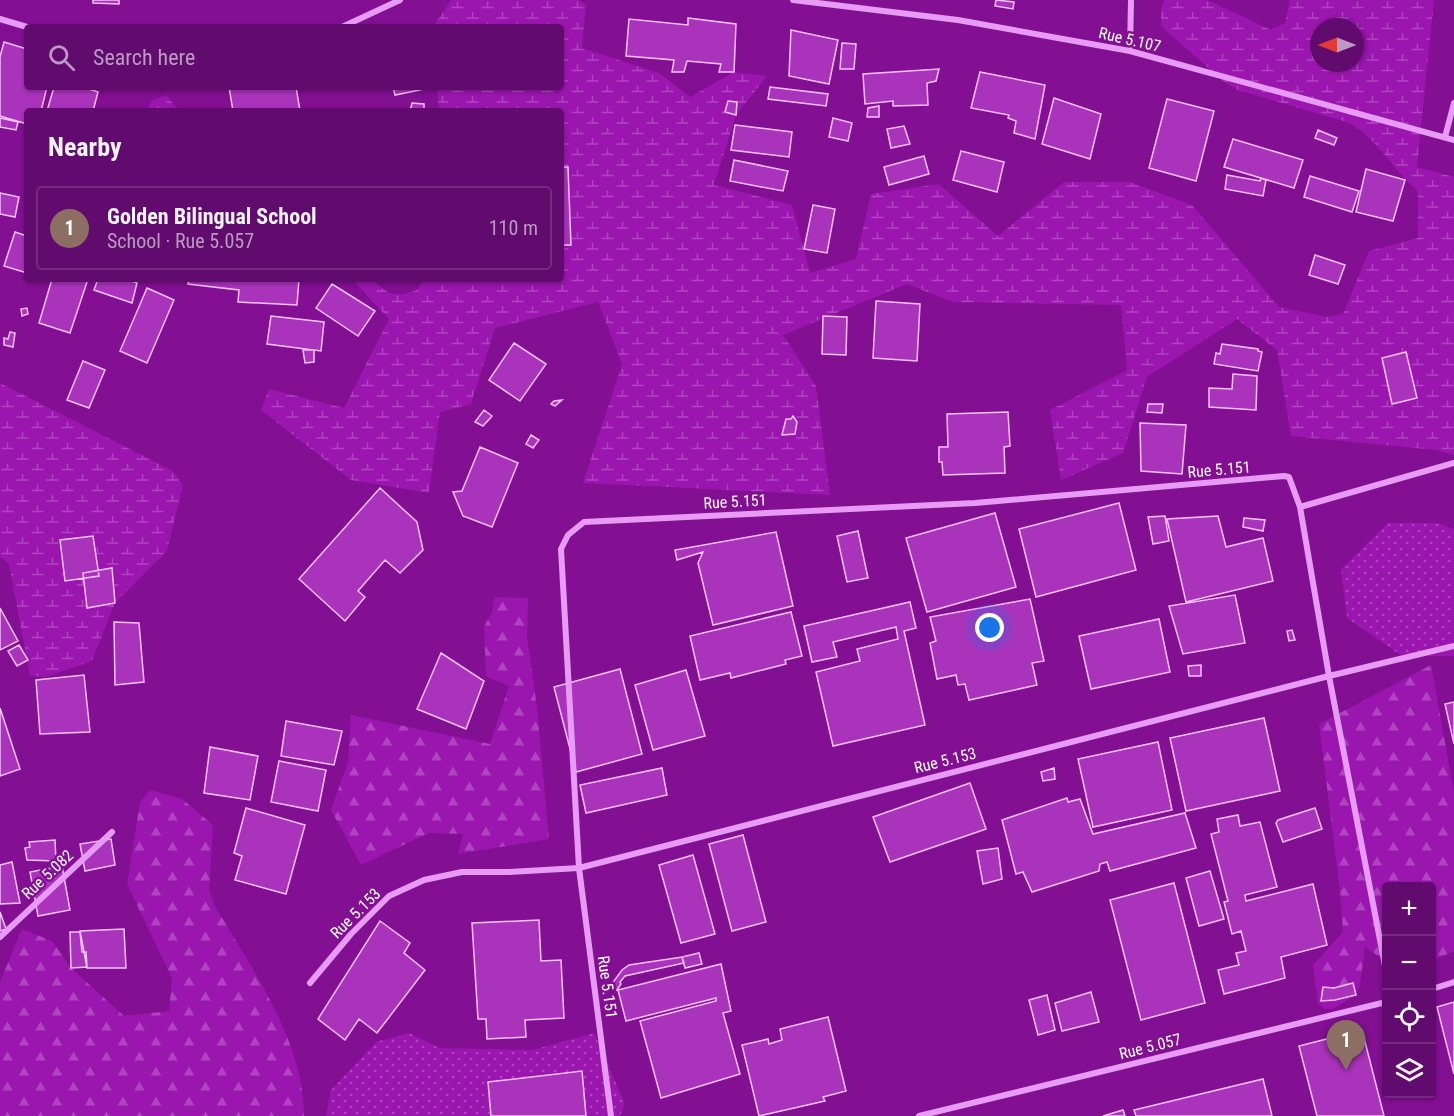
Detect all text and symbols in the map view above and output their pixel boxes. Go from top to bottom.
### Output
north arrow [1310,18,1364,72]
street label: Rue 5.107 [1097,23,1163,56]
search box [24,24,564,90]
icon: search [45,41,78,74]
text: Search here [93,45,195,70]
text: Nearby [48,132,122,162]
text: Golden Bilingual School [107,204,317,229]
text: 1 [64,216,75,240]
text: 110 m [489,216,538,240]
text: School · Rue 5.057 [107,229,254,253]
street label: Rue 5.151 [1187,457,1251,482]
street label: Rue 5.151 [703,490,767,513]
your location [975,613,1004,642]
street label: Rue 5.153 [912,744,978,777]
street label: Rue 5.082 [18,846,77,903]
map controls [1382,882,1436,1098]
button: + [1382,882,1436,936]
street label: Rue 5.153 [326,884,384,942]
button: − [1382,936,1436,990]
street label: Rue 5.151 [594,954,621,1020]
button: locate [1382,990,1436,1044]
pin: 1 [1326,1020,1366,1070]
street label: Rue 5.057 [1117,1030,1183,1063]
button: layers [1382,1044,1436,1098]

